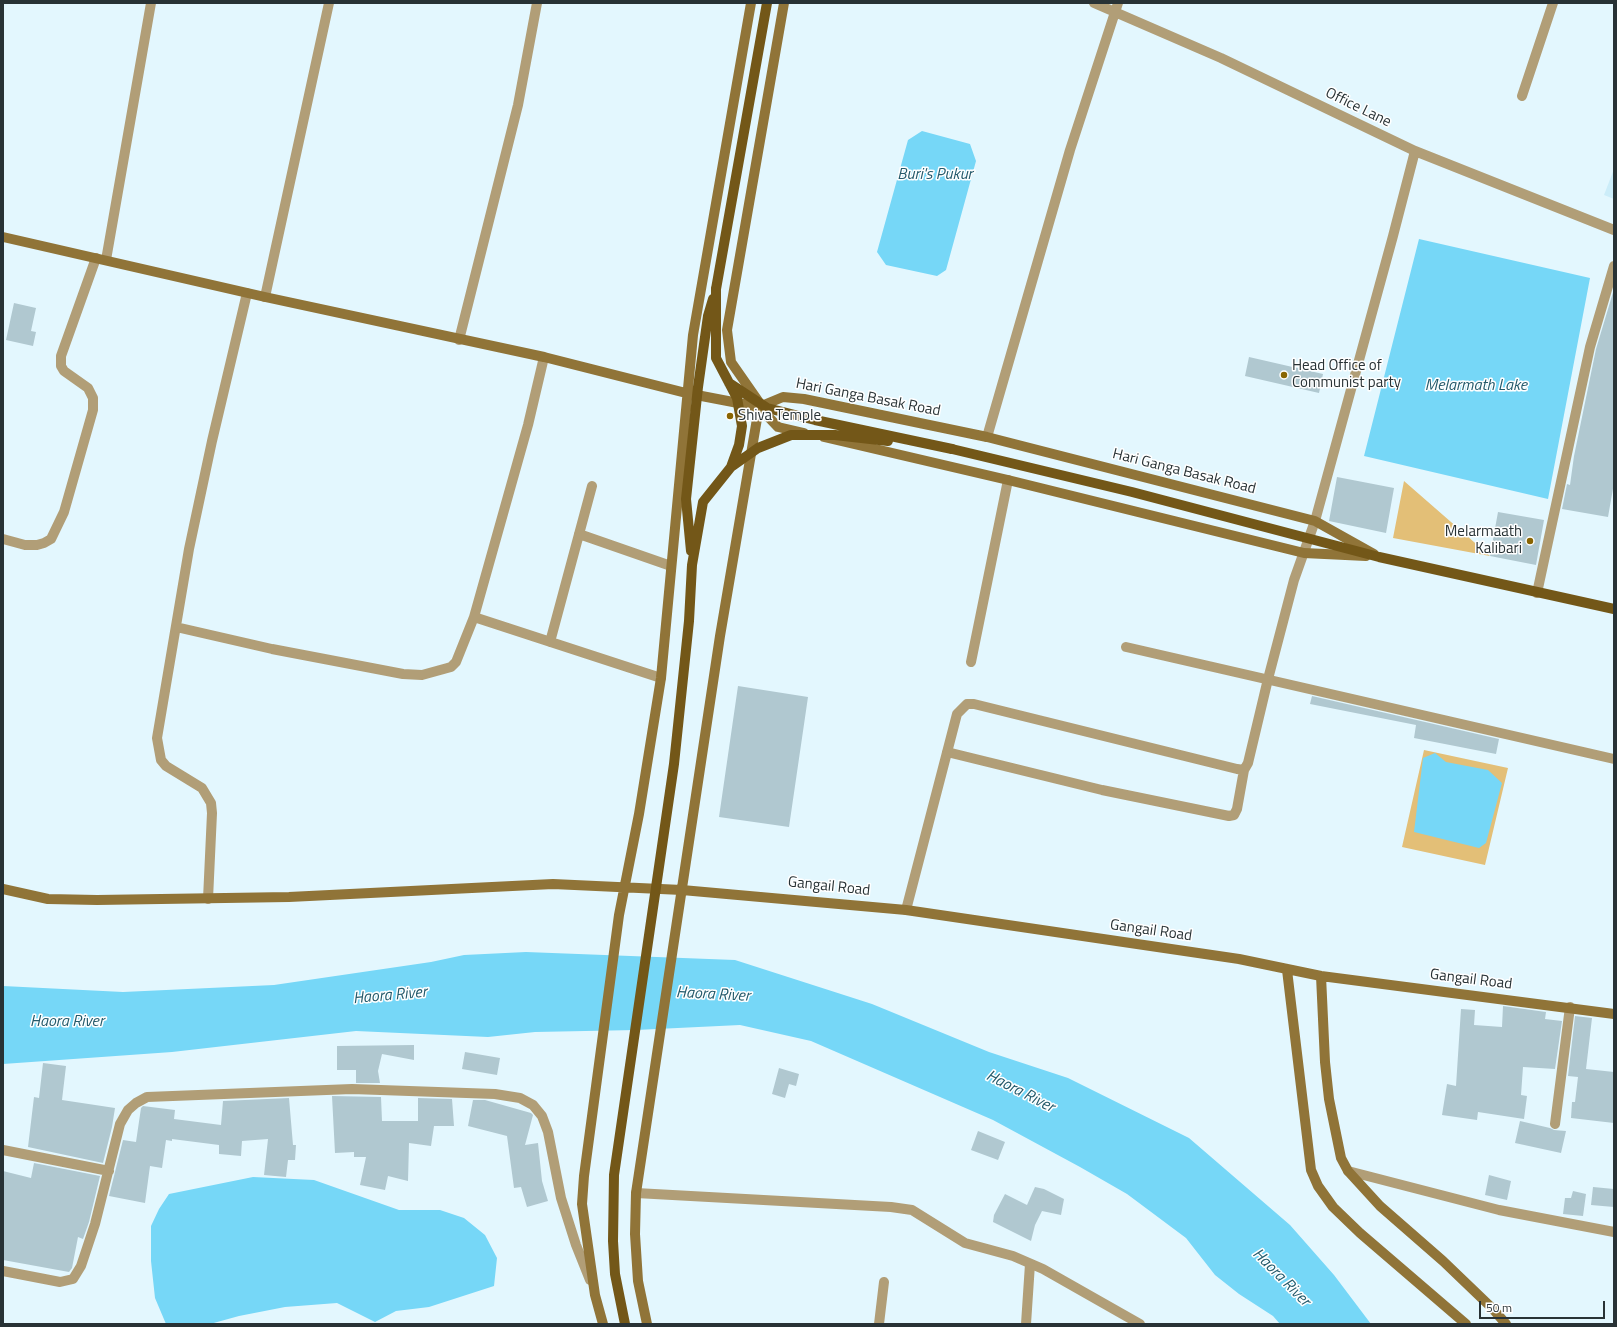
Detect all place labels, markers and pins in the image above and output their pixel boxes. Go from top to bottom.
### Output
place label: Head Office of Communist party [1292,357,1401,392]
marker: Head Office of Communist party [1279,370,1289,380]
place label: Shiva Temple [738,407,821,425]
marker: Shiva Temple [725,411,735,421]
place label: Melarmaath Kalibari [1445,523,1522,558]
marker: Melarmaath Kalibari [1525,536,1535,546]

